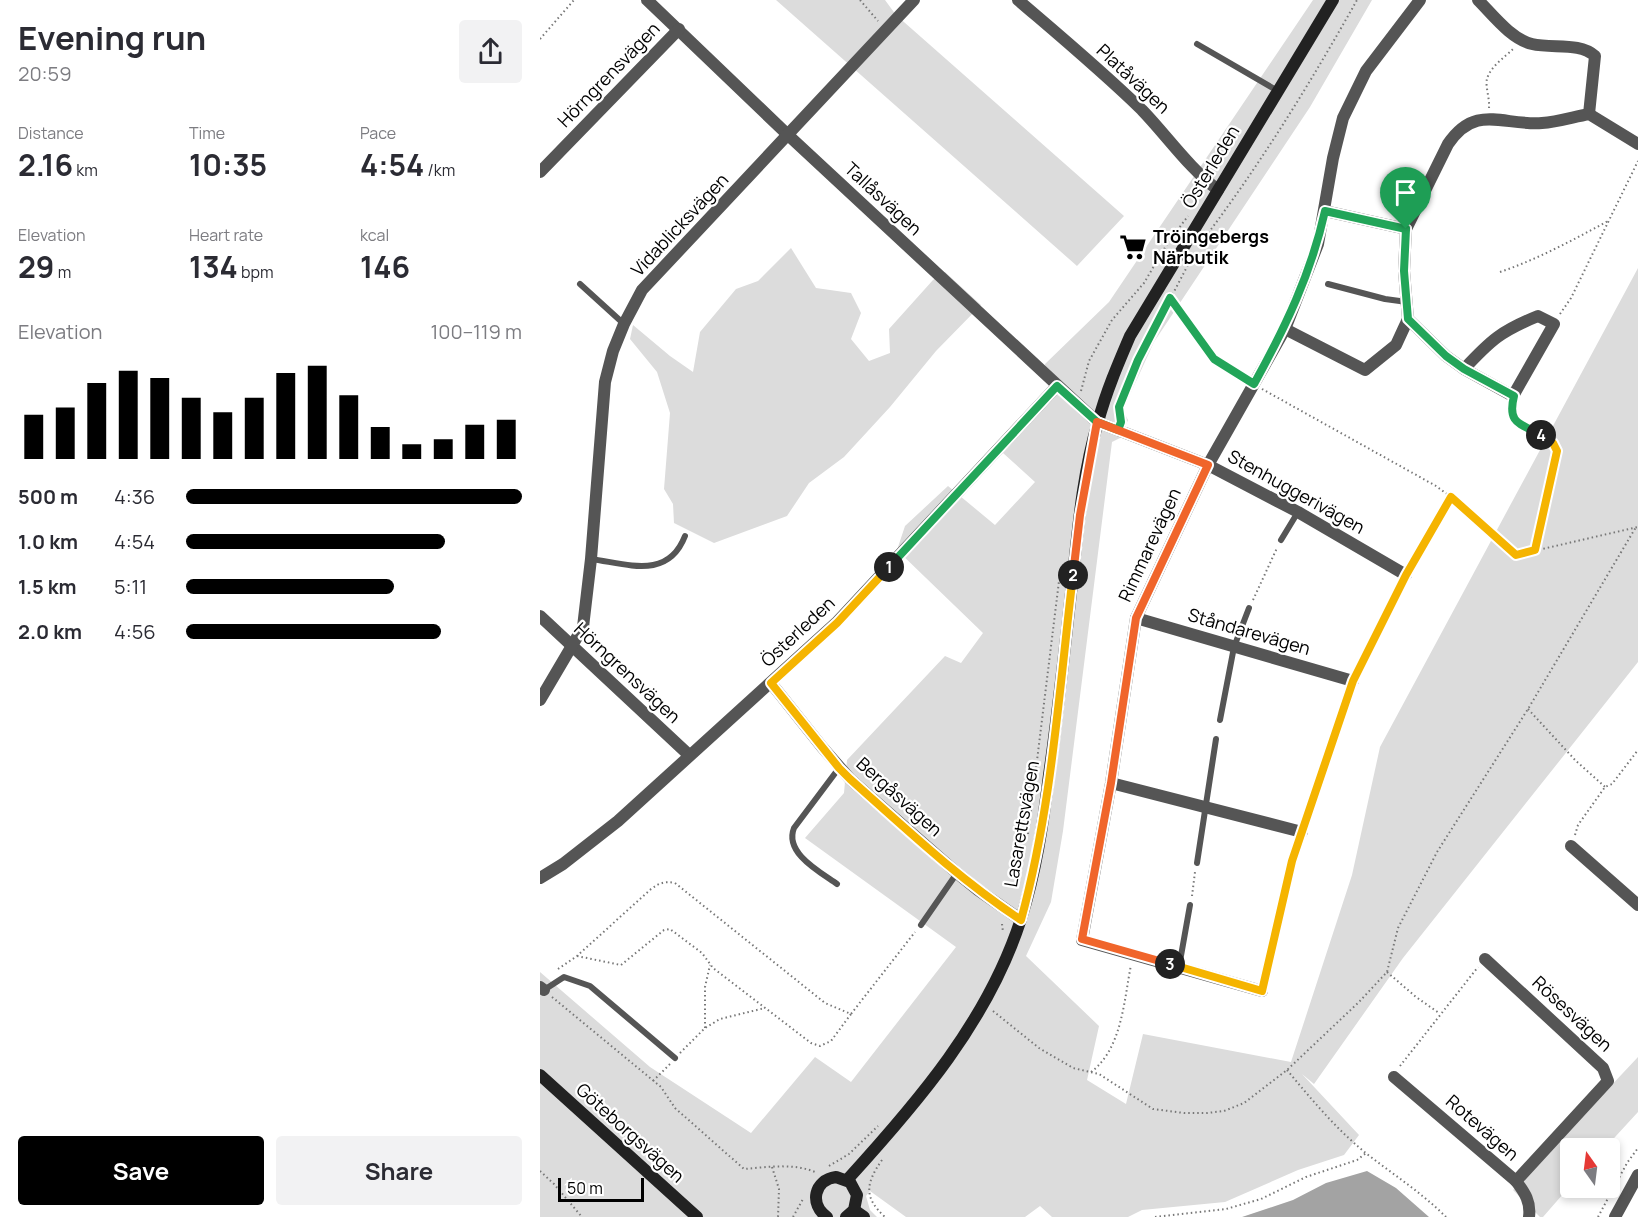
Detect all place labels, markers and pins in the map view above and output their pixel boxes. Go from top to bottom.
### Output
pin [1380,167,1431,229]
place label: Tröingebergs Närbutik [1153,224,1269,269]
supermarket icon: Tröingebergs Närbutik [1118,232,1148,262]
pin: 4 [1526,420,1556,450]
pin: 1 [874,552,904,582]
pin: 2 [1058,560,1088,590]
pin: 3 [1155,949,1185,979]

